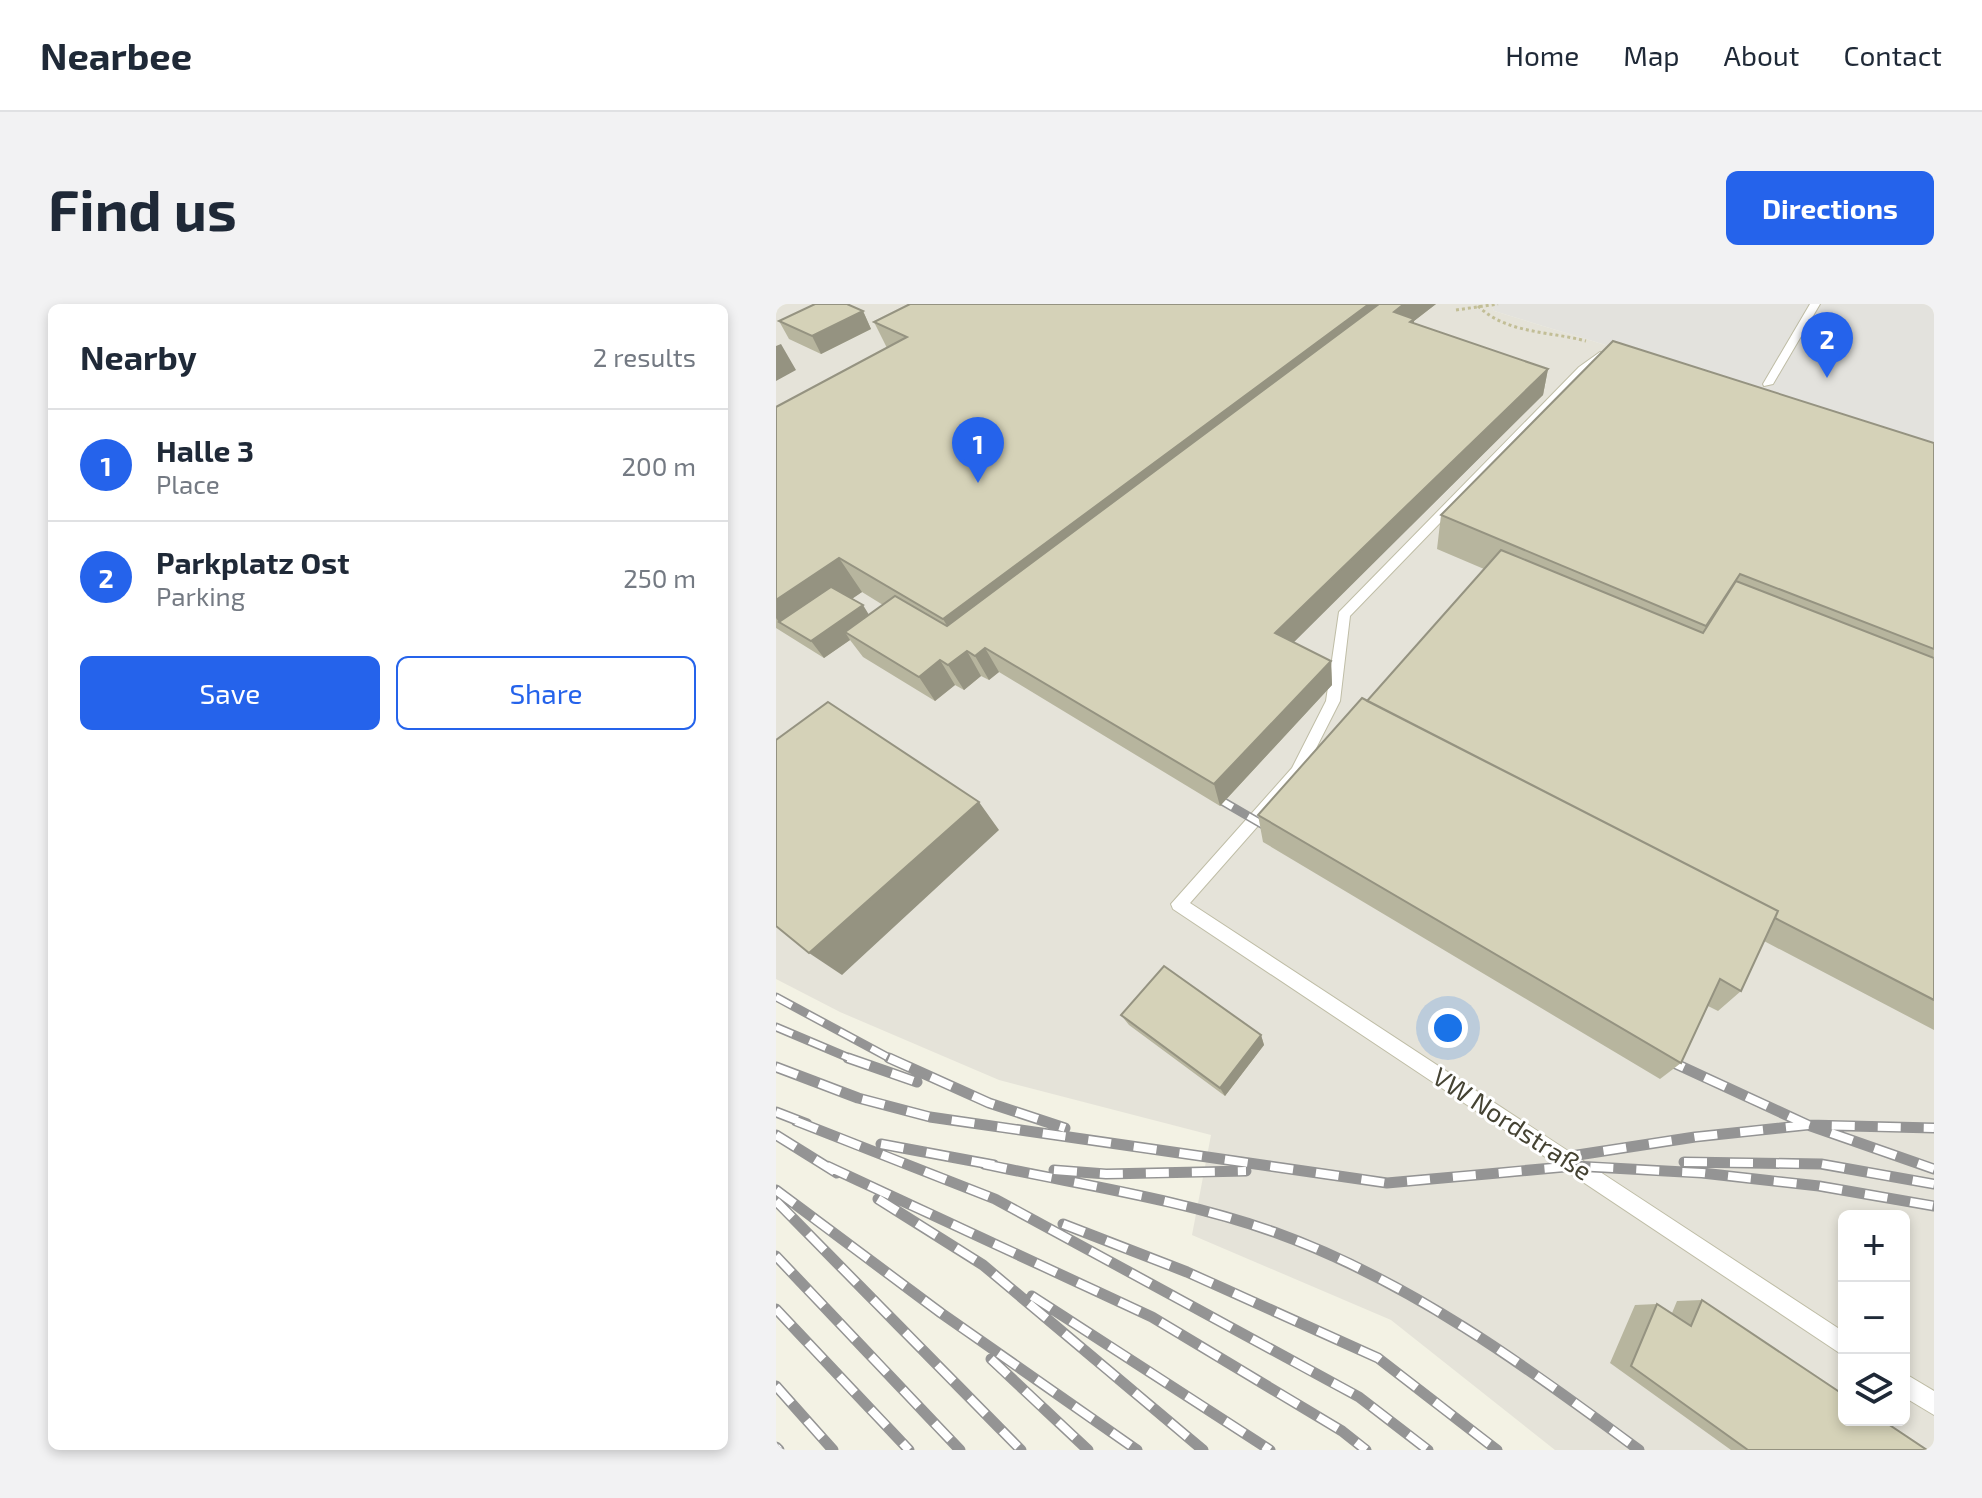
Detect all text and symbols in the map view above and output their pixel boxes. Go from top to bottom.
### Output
text: Nearbee [40,32,192,78]
text: Home [1505,38,1579,72]
text: Map [1623,38,1680,72]
text: About [1724,38,1799,72]
text: Contact [1843,38,1942,72]
button: Directions [1726,171,1934,245]
text: Find us [48,175,237,242]
pin: 2 [1801,312,1853,378]
text: Nearby [80,336,197,377]
text: 2 results [593,341,696,372]
pin: 1 [952,417,1004,483]
text: Halle 3 [156,432,254,468]
text: 1 [100,450,112,481]
text: 200 m [621,450,696,481]
text: Place [156,468,220,499]
text: Parkplatz Ost [156,544,349,580]
text: 2 [98,562,114,593]
text: 250 m [623,562,696,593]
text: Parking [156,580,245,611]
button: Save [80,656,380,730]
button: Share [396,656,696,730]
your location [1428,1008,1468,1048]
street label: VW Nordstraße [1427,1060,1598,1186]
map controls [1838,1210,1910,1426]
button: + [1838,1210,1910,1282]
button: − [1838,1282,1910,1354]
button: layers [1838,1354,1910,1426]

